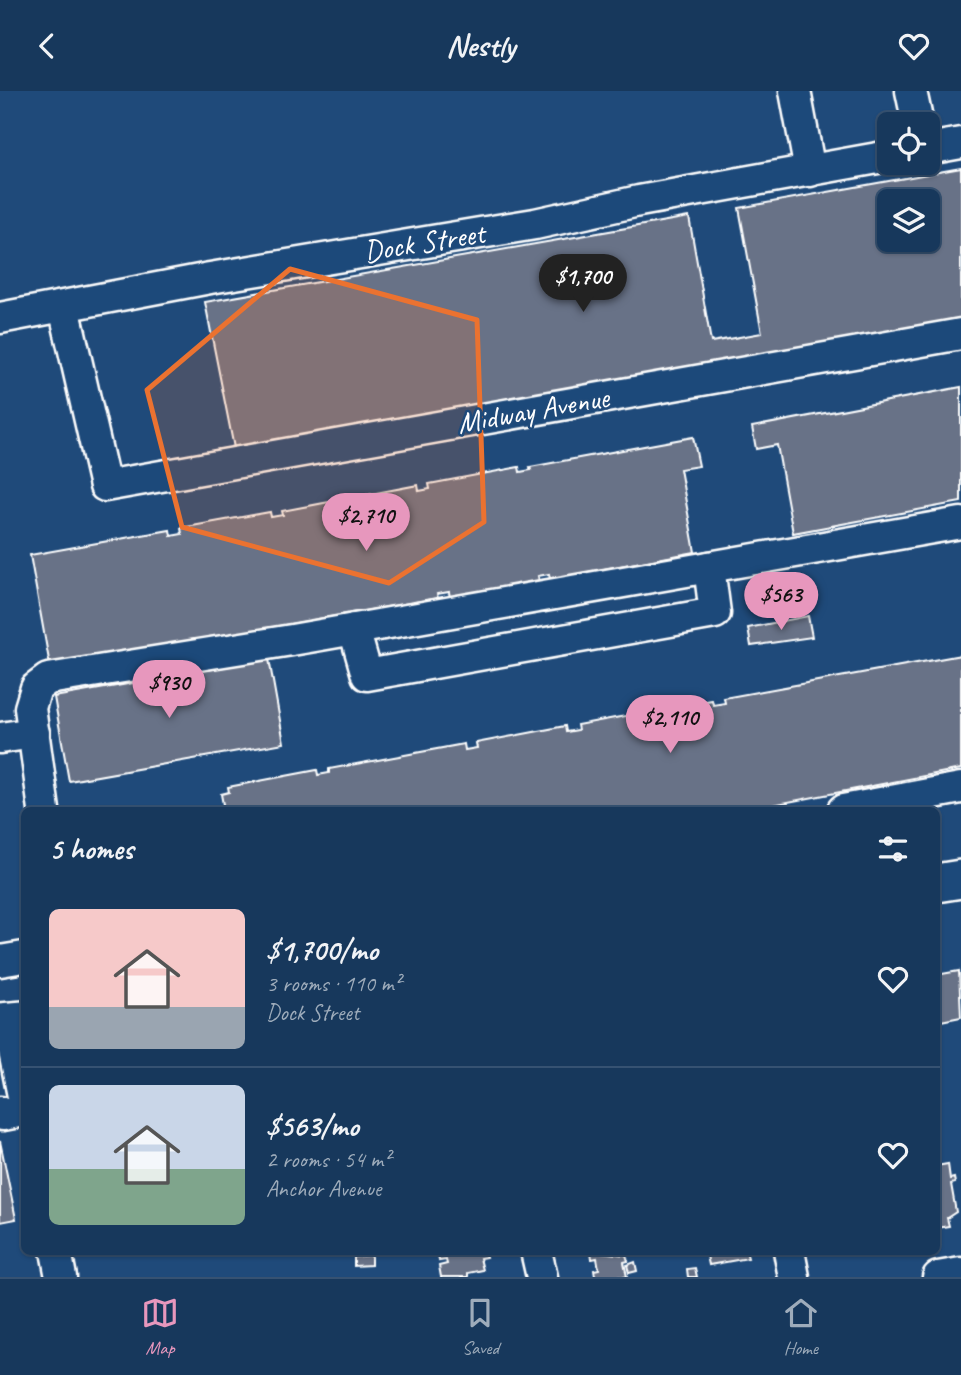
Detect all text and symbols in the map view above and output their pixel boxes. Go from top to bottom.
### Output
text: Nestly [446,25,515,66]
icon: back [28,27,66,65]
icon: heart [895,27,933,65]
map controls [877,112,940,252]
button: locate [877,112,940,175]
button: layers [877,189,940,252]
street label: Dock Street [361,213,490,270]
pin: $1,700 [526,255,640,314]
text: $1,700 [555,262,611,291]
street label: Midway Avenue [454,378,614,442]
pin: $2,710 [309,493,423,553]
text: $2,710 [338,501,394,530]
pin: $563 [740,573,822,632]
text: $563 [760,580,802,609]
pin: $930 [128,661,210,720]
text: $930 [148,668,190,697]
pin: $2,110 [613,695,727,755]
text: $2,110 [642,703,698,732]
text: 5 homes [49,830,133,868]
icon: filters [874,830,912,868]
text: $1,700/mo [266,931,378,969]
icon: home [105,937,189,1021]
icon: heart [874,960,912,998]
text: 3 rooms · 110 m² [266,969,401,998]
text: Dock Street [266,998,359,1027]
text: $563/mo [266,1107,359,1145]
icon: home [105,1113,189,1197]
icon: heart [874,1136,912,1174]
text: 2 rooms · 54 m² [266,1145,390,1174]
text: Anchor Avenue [266,1174,381,1203]
tab: Map [141,1294,179,1360]
tab: Saved [461,1294,499,1360]
tab: Home [782,1294,820,1360]

